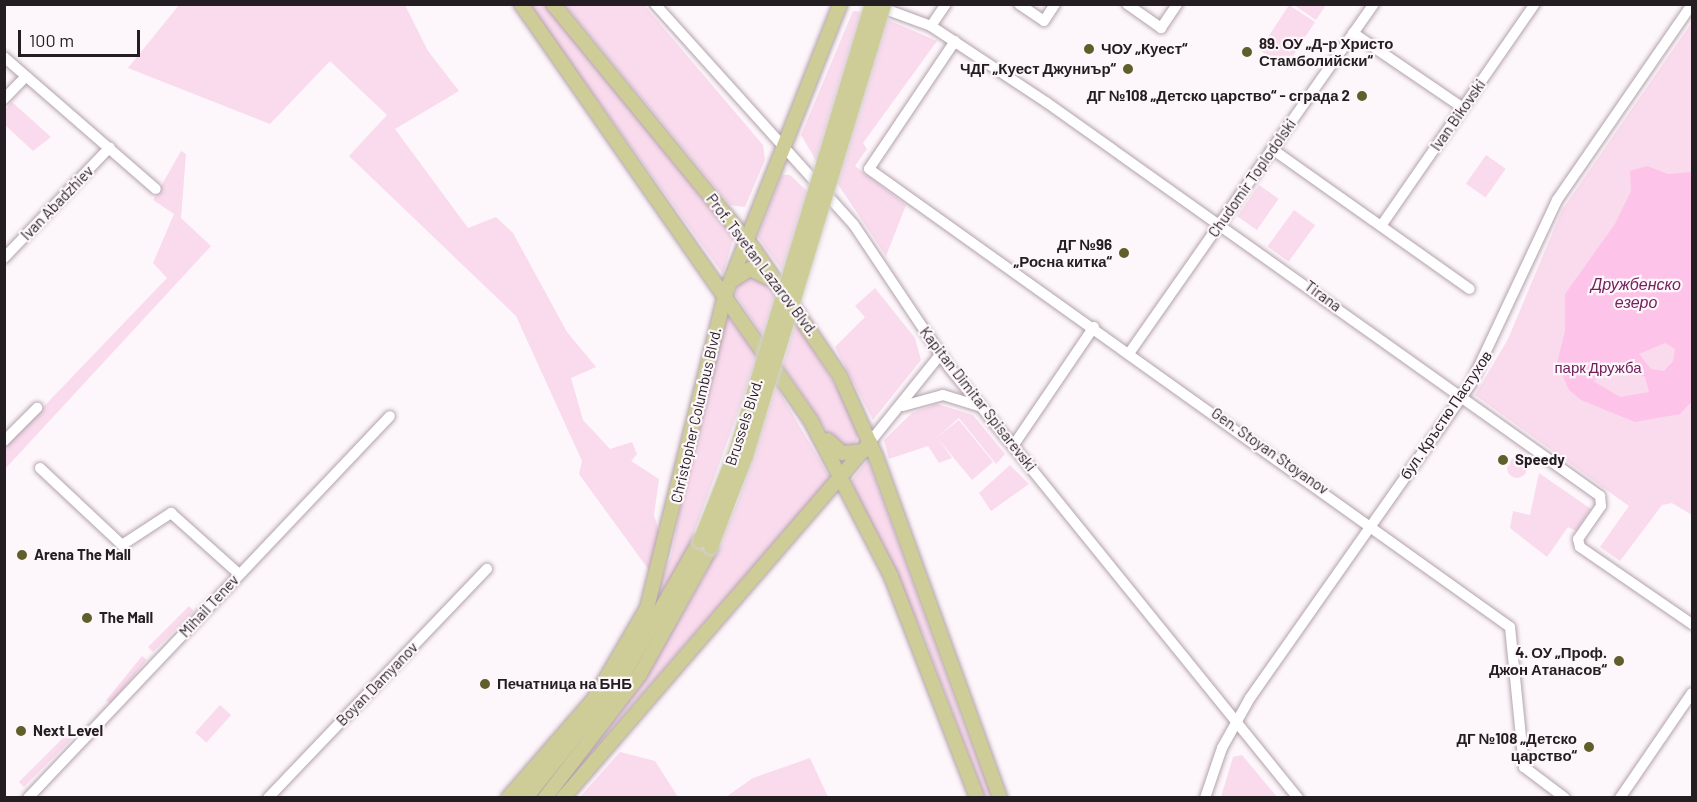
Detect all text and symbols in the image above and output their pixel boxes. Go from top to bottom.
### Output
scale bar [21,18,142,56]
text: 100 m [29,29,74,51]
place label: 89. ОУ „Д-р Христо Стамболийски“ [1259,34,1394,69]
place label: ЧОУ „Куест“ [1101,40,1187,58]
marker: ЧОУ „Куест“ [1082,42,1096,56]
marker: 89. ОУ „Д-р Христо Стамболийски“ [1240,45,1254,59]
place label: ЧДГ „Куест Джуниър“ [960,60,1116,78]
marker: ЧДГ „Куест Джуниър“ [1121,62,1135,76]
street label: Ivan Bikovski [1427,76,1489,154]
place label: ДГ №108 „Детско царство“ - сграда 2 [1087,87,1350,105]
marker: ДГ №108 „Детско царство“ - сграда 2 [1355,89,1369,103]
street label: Chudomir Toplodolski [1204,115,1300,241]
street label: Ivan Abadzhiev [17,162,97,244]
street label: Prof. Tsvetan Lazarov Blvd. [703,190,821,340]
place label: ДГ №96 „Росна китка“ [1014,235,1112,270]
marker: ДГ №96 „Росна китка“ [1117,246,1131,260]
water label: Дружбенско езеро [1591,274,1681,312]
street label: Tirana [1301,277,1345,315]
street label: Kapitan Dimitar Spisarevski [916,323,1040,475]
street label: Christopher Columbus Blvd. [667,326,725,504]
street label: бул. Кръстю Пастухов [1396,347,1496,483]
park label: парк Дружба [1554,359,1642,377]
street label: Brussels Blvd. [721,376,767,468]
street label: Gen. Stoyan Stoyanov [1208,404,1332,498]
place label: Speedy [1515,451,1565,469]
marker: Speedy [1496,453,1510,467]
place label: Arena The Mall [34,546,131,564]
marker: Arena The Mall [15,548,29,562]
street label: Mihail Tenev [175,571,243,641]
place label: The Mall [99,609,153,627]
marker: The Mall [80,611,94,625]
street label: Boyan Damyanov [333,638,421,730]
place label: 4. ОУ „Проф. Джон Атанасов“ [1489,643,1607,678]
marker: 4. ОУ „Проф. Джон Атанасов“ [1612,654,1626,668]
place label: Печатница на БНБ [497,675,632,693]
marker: Печатница на БНБ [478,677,492,691]
place label: Next Level [33,722,103,740]
marker: Next Level [14,724,28,738]
place label: ДГ №108 „Детско царство“ [1456,729,1577,764]
marker: ДГ №108 „Детско царство“ [1582,740,1596,754]

